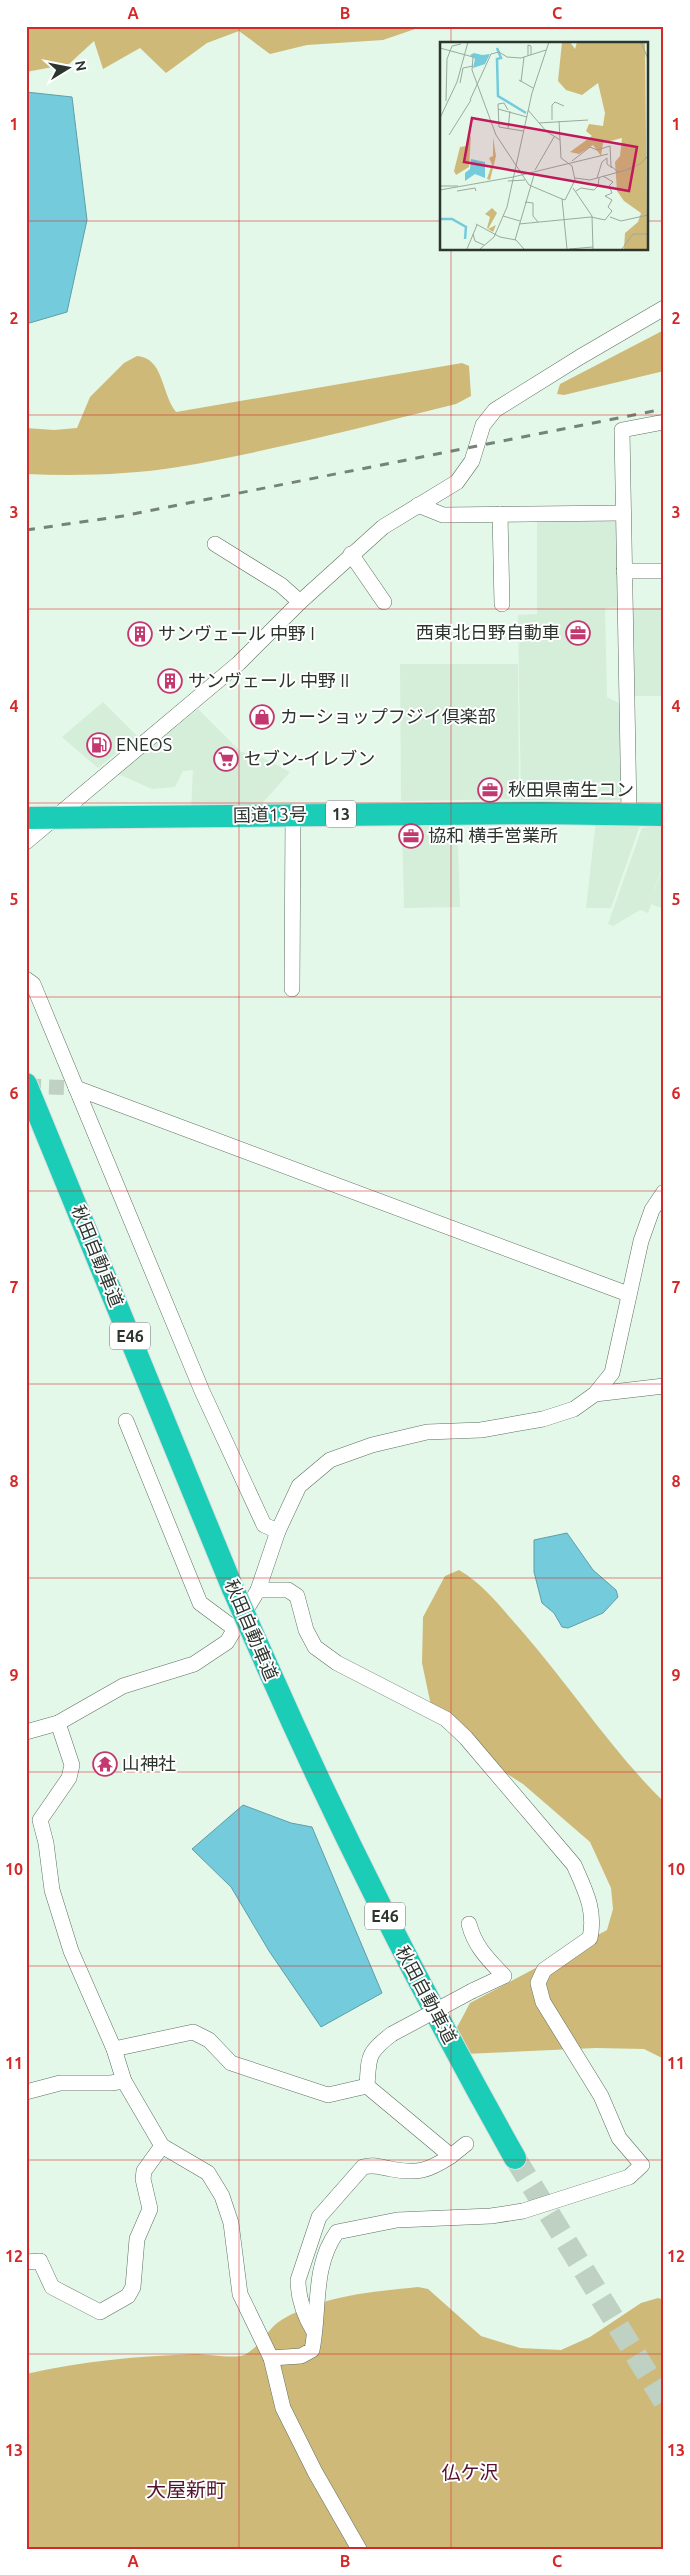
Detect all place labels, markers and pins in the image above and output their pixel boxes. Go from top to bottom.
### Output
office icon: 西東北日野自動車 [565,620,591,646]
building icon: サンヴェール 中野 I [127,621,153,647]
place label: 西東北日野自動車 [416,622,560,642]
place label: サンヴェール 中野 I [158,623,315,643]
building icon: サンヴェール 中野 II [157,668,183,694]
place label: サンヴェール 中野 II [188,670,349,690]
shop icon: カーショップフジイ倶楽部 [249,704,275,730]
place label: カーショップフジイ倶楽部 [280,706,496,726]
fuel station icon: ENEOS [86,732,112,758]
place label: ENEOS [116,734,172,754]
supermarket icon: セブン-イレブン [213,746,239,772]
place label: セブン-イレブン [244,748,375,768]
office icon: 秋田県南生コン [477,777,503,803]
place label: 秋田県南生コン [508,779,634,799]
office icon: 協和 横手営業所 [398,823,424,849]
place label: 協和 横手営業所 [428,825,558,845]
temple icon: 山神社 [92,1751,118,1777]
place label: 山神社 [122,1753,176,1773]

